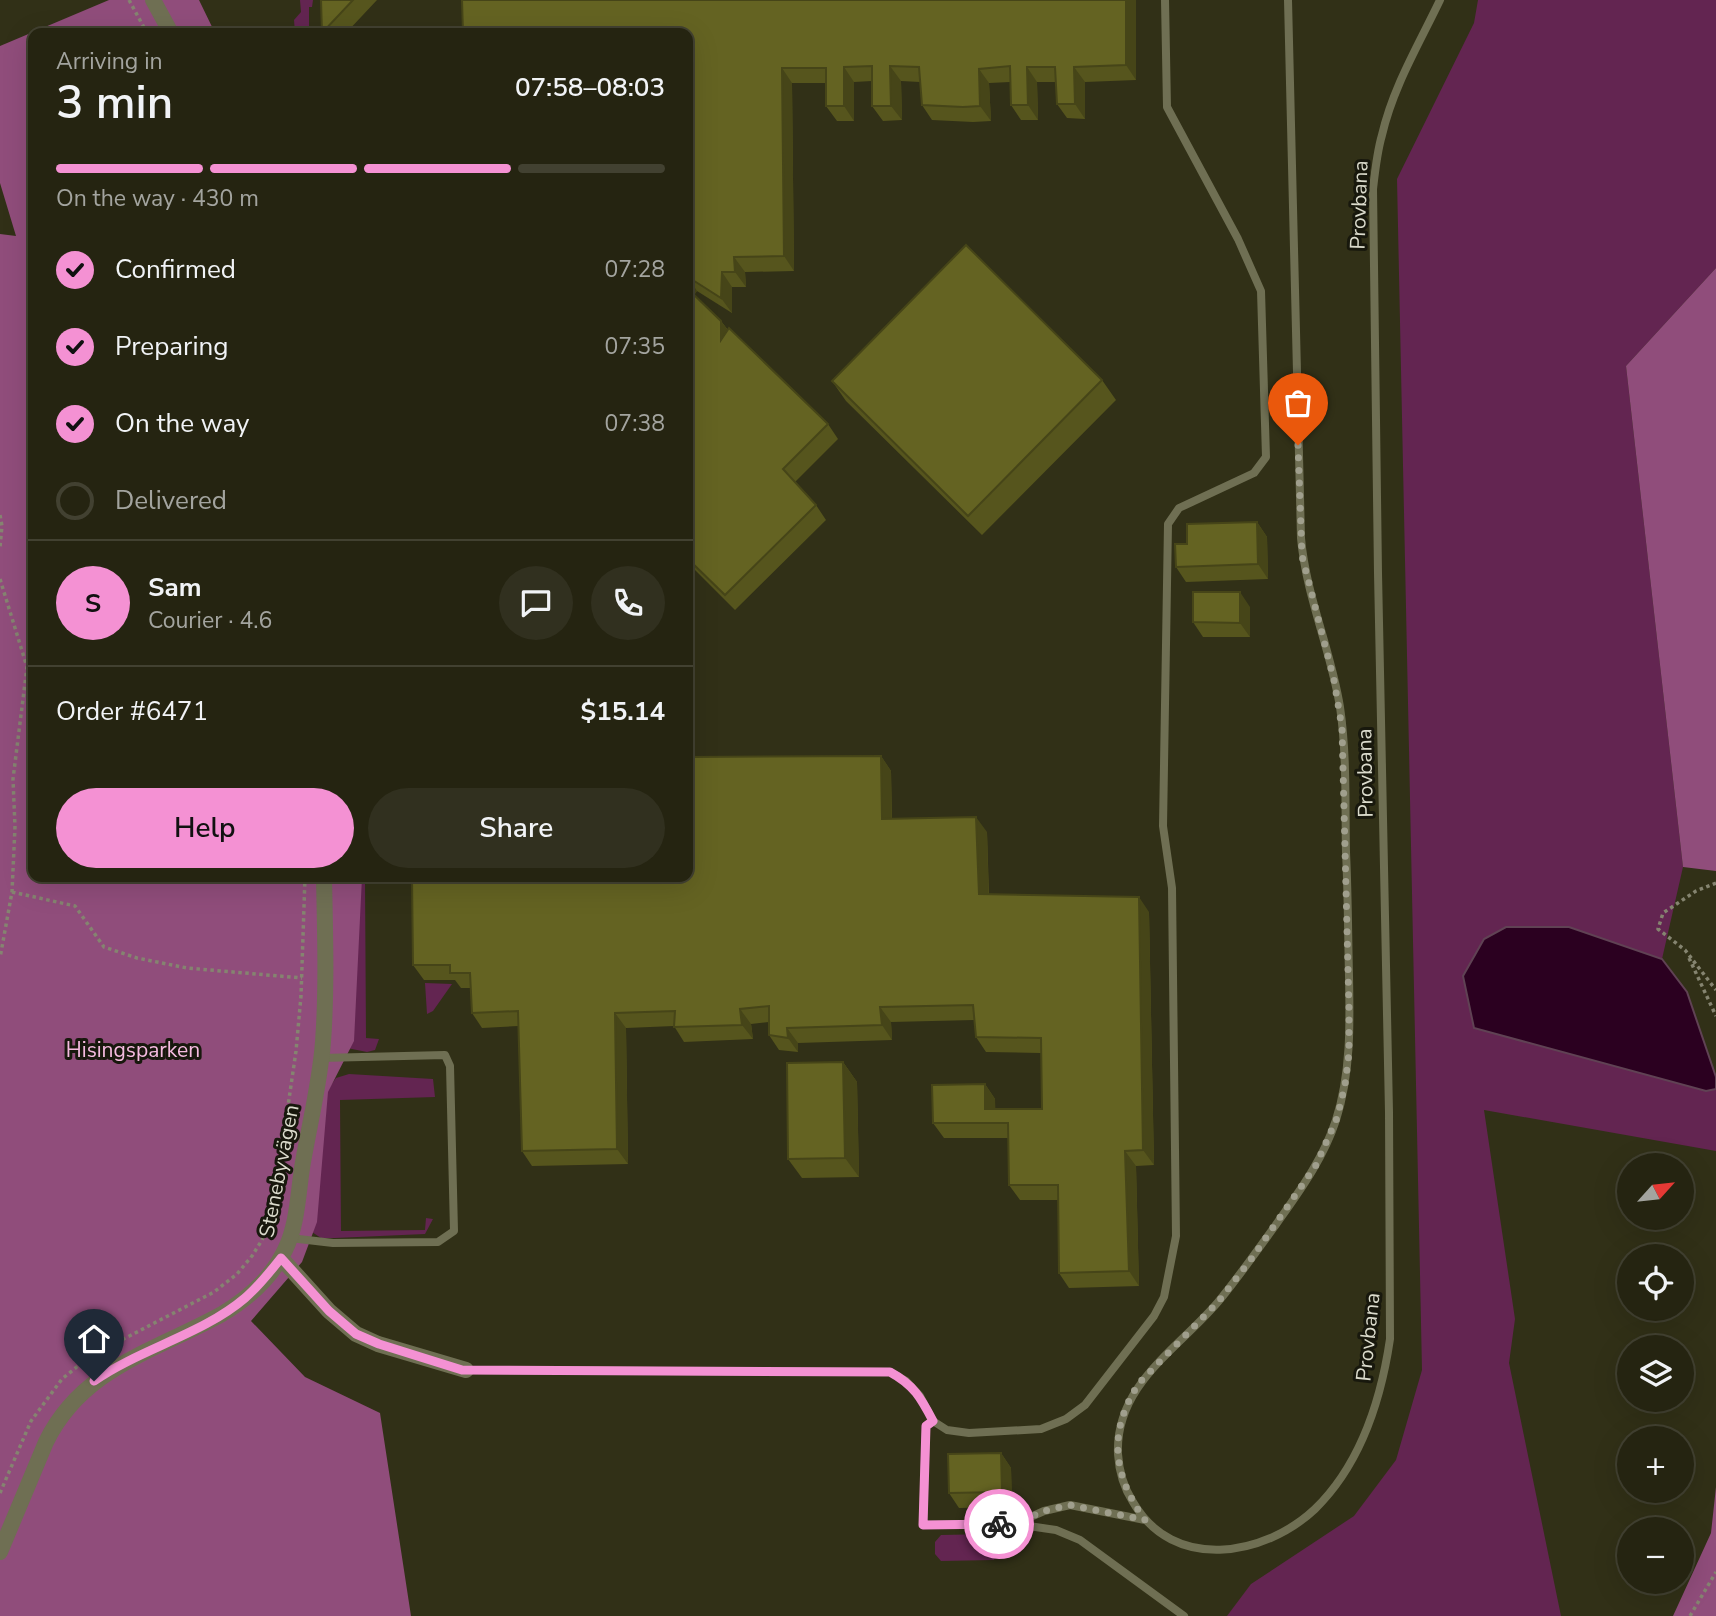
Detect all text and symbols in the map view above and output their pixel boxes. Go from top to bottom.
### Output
text: Arriving in [56,46,163,77]
text: 07:58–08:03 [515,70,665,105]
text: 3 min [56,71,173,134]
street label: Provbana [1343,160,1375,250]
text: On the way · 430 m [56,183,259,214]
icon: check [56,251,94,289]
text: Confirmed [115,252,236,287]
text: 07:28 [605,254,665,285]
icon: check [56,328,94,366]
text: Preparing [115,329,228,364]
text: 07:35 [605,331,665,362]
pin [1268,373,1328,445]
icon: bag [1279,384,1317,422]
icon: check [56,405,94,443]
text: On the way [115,406,249,441]
text: 07:38 [605,408,665,439]
text: Delivered [115,483,227,518]
button: chat [499,566,573,640]
button: phone [591,566,665,640]
text: Sam [148,570,201,605]
text: S [85,586,101,621]
text: Courier · 4.6 [148,605,272,636]
text: Order #6471 [56,694,208,729]
text: $15.14 [581,694,665,729]
street label: Provbana [1350,728,1380,818]
button: Help [56,788,354,868]
button: Share [368,788,665,868]
park label: Hisingsparken [66,1036,200,1064]
street label: Stenebyvägen [252,1102,306,1240]
north arrow [1617,1153,1694,1230]
map controls [1617,1153,1694,1594]
button: locate [1617,1244,1694,1321]
street label: Provbana [1349,1291,1387,1383]
pin [64,1309,124,1381]
icon: home [75,1320,113,1358]
button: layers [1617,1335,1694,1412]
button: + [1617,1426,1694,1503]
courier [964,1489,1034,1559]
icon: bike [980,1505,1018,1543]
button: − [1617,1517,1694,1594]

